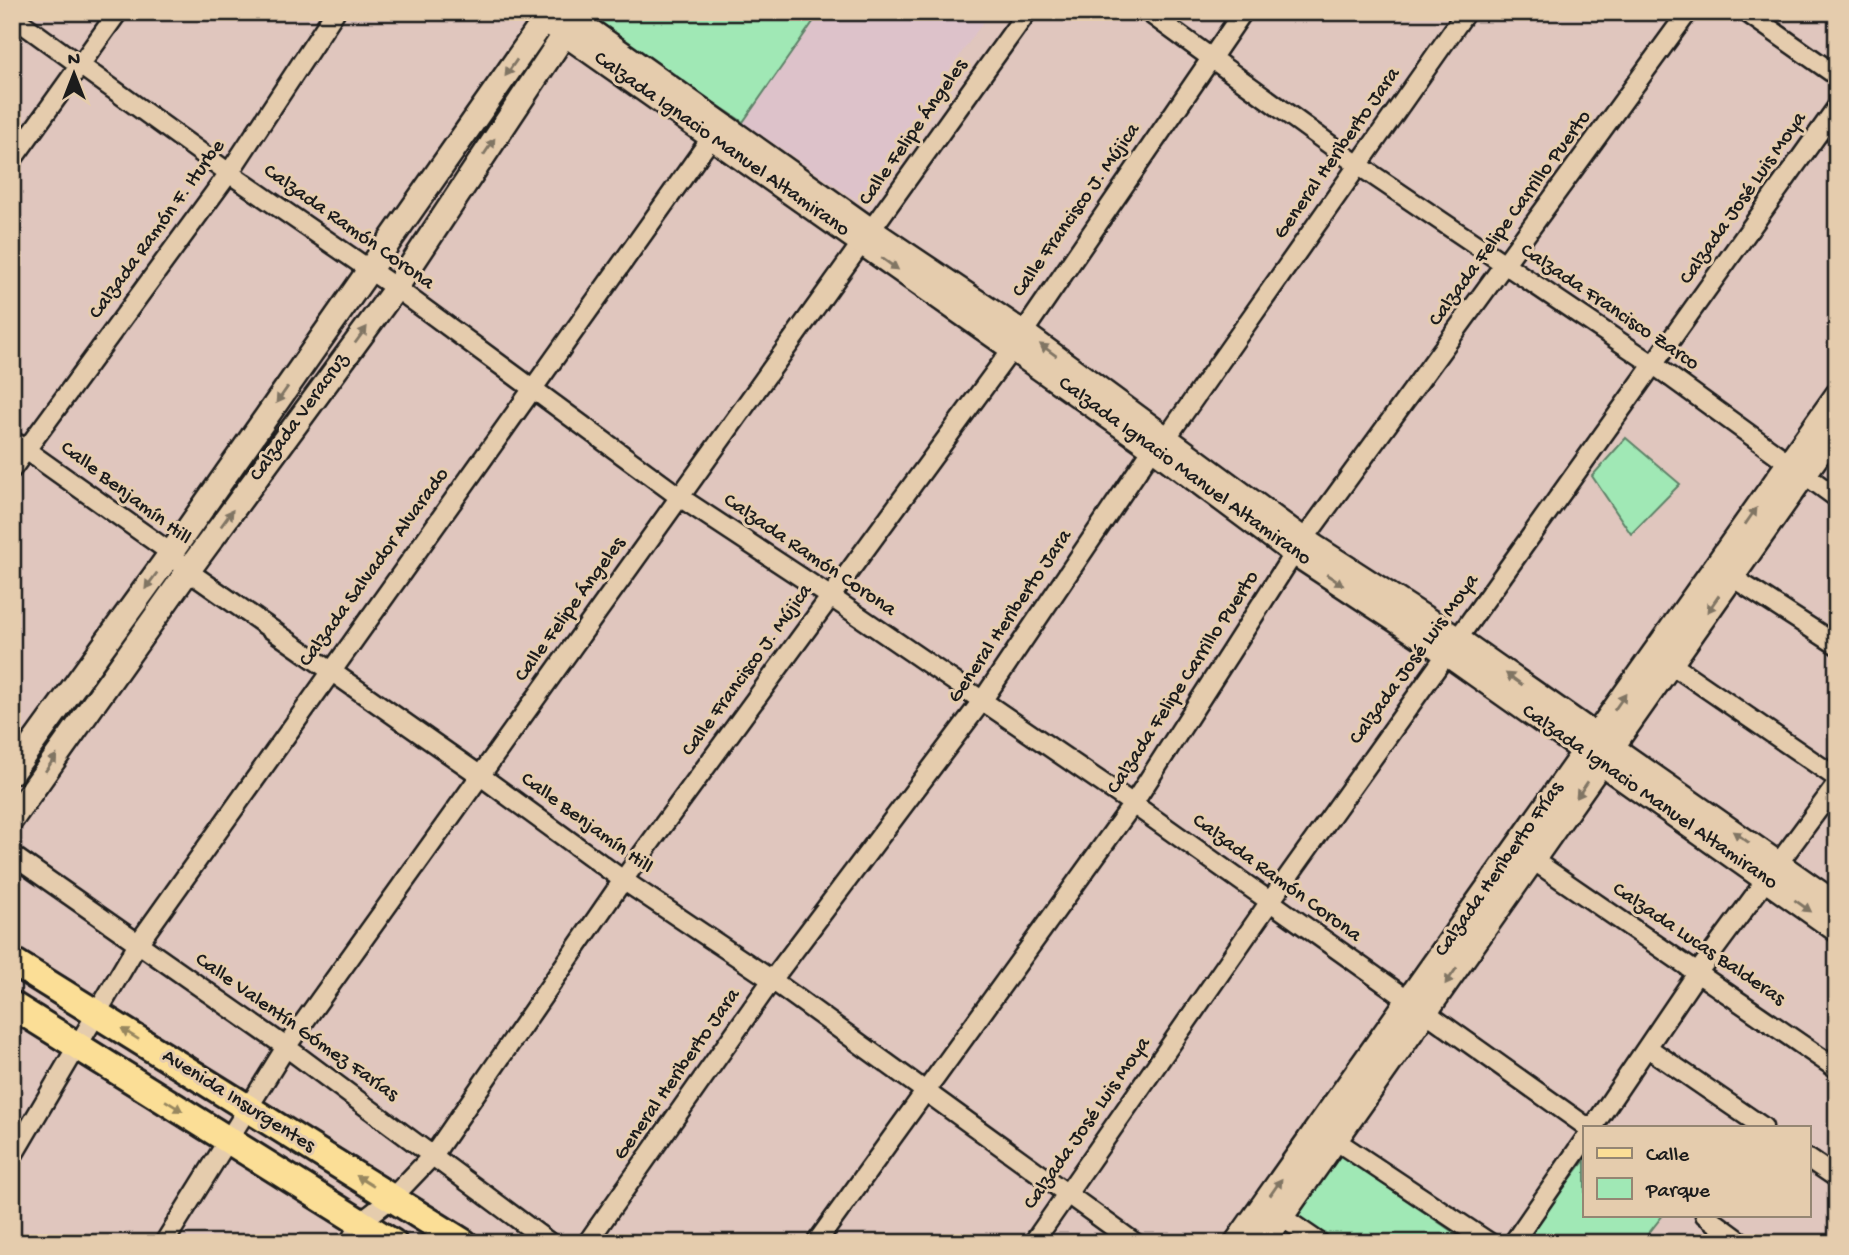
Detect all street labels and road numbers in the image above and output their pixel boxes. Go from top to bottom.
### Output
street label: Calzada Ignacio Manuel Altamirano [588,47,854,243]
street label: Calle Felipe Ángeles [853,53,975,211]
street label: General Heriberto Jara [1269,62,1408,245]
street label: Calzada Felipe Carrillo Puerto [1424,106,1598,332]
street label: Calzada José Luis Moya [1675,107,1814,290]
street label: Calle Francisco J. Mújica [1007,118,1147,303]
street label: Calzada Ramón F. Iturbe [84,134,232,325]
street label: Calzada Ramón Corona [258,159,439,297]
street label: Calzada Francisco Zarco [1515,239,1703,377]
street label: Calzada Veracruz [245,348,355,487]
street label: Calzada Ignacio Manuel Altamirano [1053,372,1316,572]
street label: Calle Benjamín Hill [55,437,195,551]
street label: Calzada Salvador Alvarado [294,463,456,673]
street label: Calzada Ramón Corona [718,489,901,624]
street label: General Heriberto Jara [944,524,1079,709]
street label: Calle Felipe Ángeles [509,531,633,687]
street label: Calzada Felipe Carrillo Puerto [1102,567,1266,799]
street label: Calzada José Luis Moya [1345,569,1486,750]
street label: Calle Francisco J. Mújica [677,579,820,762]
street label: Calzada Ignacio Manuel Altamirano [1516,700,1782,896]
street label: Calle Benjamín Hill [515,768,657,880]
street label: Calzada Heriberto Frías [1430,776,1571,962]
street label: Calzada Ramón Corona [1186,809,1367,950]
street label: Calzada Lucas Balderas [1607,878,1790,1013]
street label: Calle Valentín Gómez Farías [189,948,404,1109]
street label: General Heriberto Jara [609,983,748,1166]
street label: Calzada José Luis Moya [1019,1032,1158,1215]
street label: Avenida Insurgentes [157,1045,320,1160]

